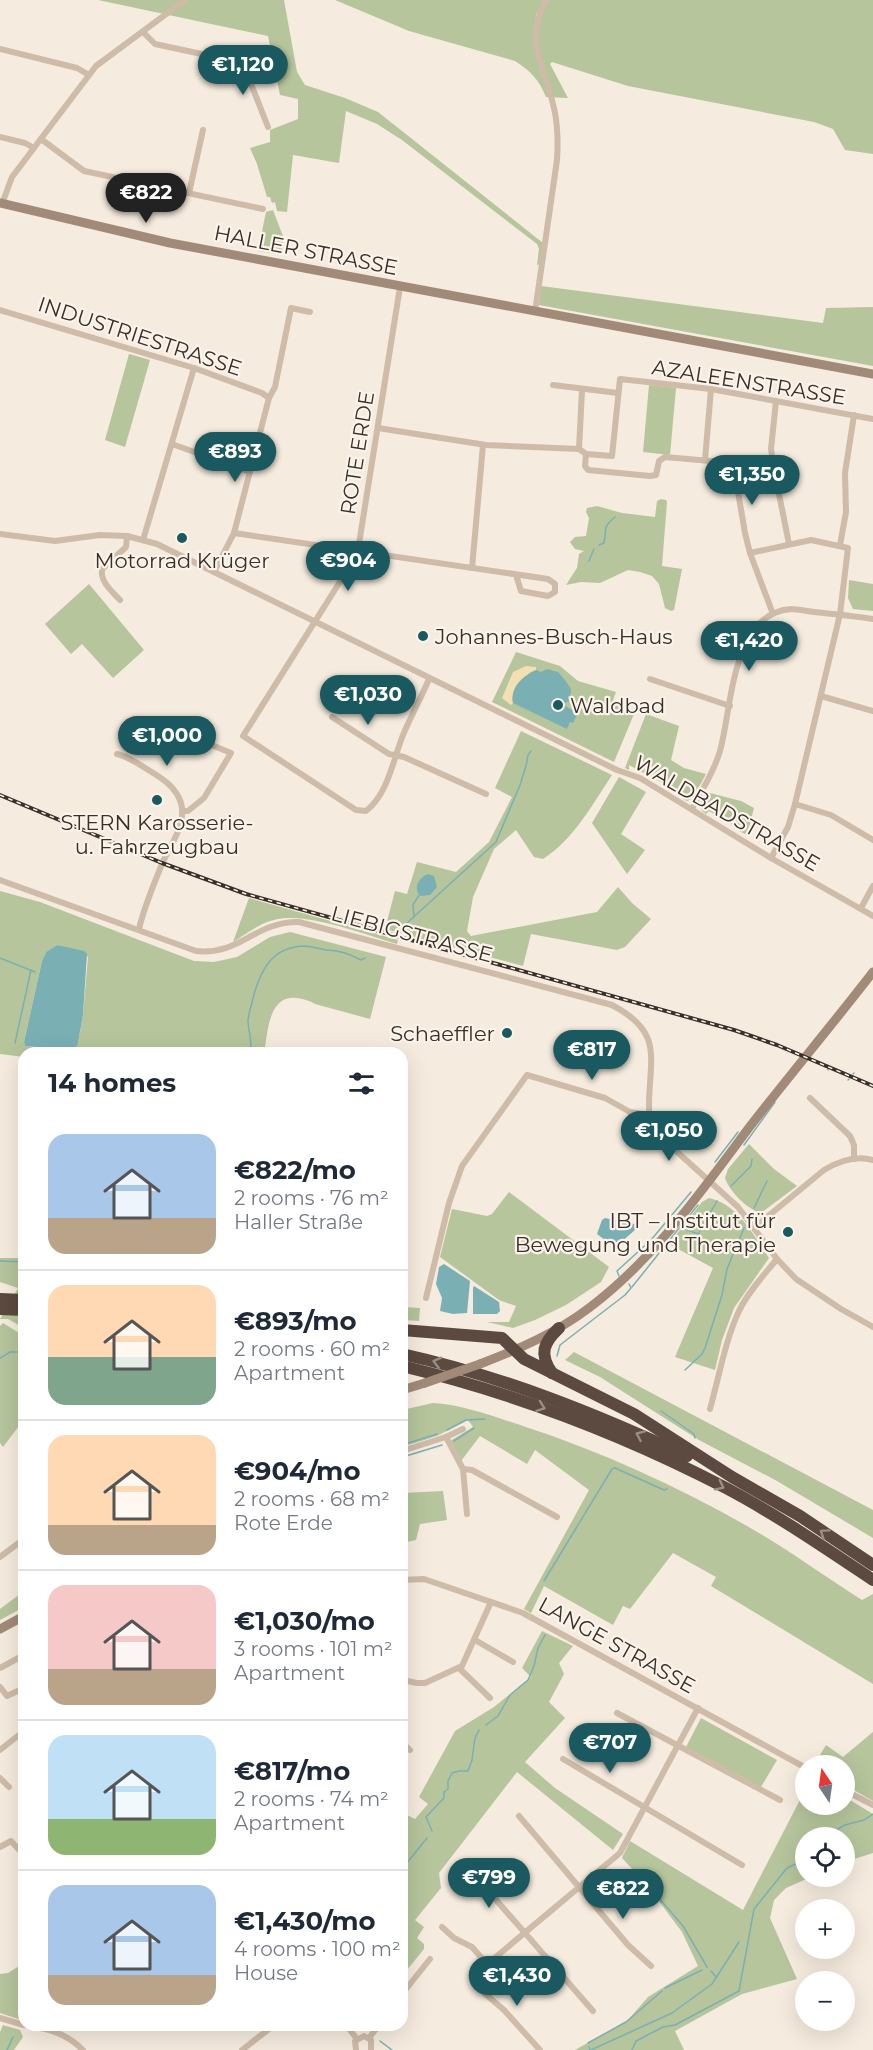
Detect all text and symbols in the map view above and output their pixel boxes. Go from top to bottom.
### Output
pin: €1,120 [194,45,292,96]
text: €1,120 [212,52,274,76]
pin: €822 [110,173,182,224]
text: €822 [120,180,172,204]
street label: HALLER STRASSE [212,220,400,280]
street label: INDUSTRIESTRASSE [35,291,245,381]
street label: AZALEENSTRASSE [650,354,848,410]
street label: ROTE ERDE [335,389,379,517]
pin: €893 [199,432,271,483]
text: €893 [208,439,262,463]
pin: €1,350 [703,455,801,506]
text: €1,350 [719,462,785,486]
marker: Motorrad Krüger [175,531,189,545]
pin: €904 [312,541,384,592]
place label: Motorrad Krüger [94,548,270,573]
text: €904 [320,548,376,572]
pin: €1,420 [700,621,798,672]
place label: Johannes-Busch-Haus [434,624,673,649]
text: €1,420 [715,628,783,652]
marker: Johannes-Busch-Haus [416,629,430,643]
pin: €1,030 [319,675,417,726]
text: €1,030 [334,682,402,706]
place label: Waldbad [570,693,665,718]
marker: Waldbad [551,698,565,712]
pin: €1,000 [118,716,216,767]
text: €1,000 [132,723,202,747]
street label: WALDBADSTRASSE [630,750,824,876]
marker: STERN Karosserie- u. Fahrzeugbau [150,793,164,807]
place label: STERN Karosserie- u. Fahrzeugbau [61,810,253,859]
street label: LIEBIGSTRASSE [329,900,495,968]
place label: Schaeffler [390,1021,495,1046]
marker: Schaeffler [500,1026,514,1040]
pin: €817 [556,1030,628,1081]
text: €817 [567,1037,617,1061]
text: 14 homes [48,1067,176,1099]
icon: filters [345,1067,378,1100]
pin: €1,050 [620,1111,718,1162]
text: €1,050 [635,1118,703,1142]
text: €822/mo [234,1154,356,1186]
icon: home [96,1158,168,1230]
text: 2 rooms · 76 m² [234,1186,389,1210]
place label: IBT – Institut für Bewegung und Therapie [515,1208,776,1257]
text: Haller Straße [234,1210,363,1234]
marker: IBT – Institut für Bewegung und Therapie [781,1225,795,1239]
text: €893/mo [234,1305,357,1337]
icon: home [96,1309,168,1381]
text: 2 rooms · 60 m² [234,1337,390,1361]
one-way arrow [432,1356,442,1369]
text: Apartment [234,1361,345,1385]
one-way arrow [536,1400,546,1413]
one-way arrow [636,1430,647,1442]
text: €904/mo [234,1455,361,1487]
icon: home [96,1459,168,1531]
one-way arrow [714,1478,725,1490]
text: 2 rooms · 68 m² [234,1487,390,1511]
text: Rote Erde [234,1511,333,1535]
one-way arrow [820,1529,831,1540]
street label: LANGE STRASSE [534,1592,700,1698]
text: €1,030/mo [234,1605,375,1637]
icon: home [96,1609,168,1681]
text: 3 rooms · 101 m² [234,1637,393,1661]
text: Apartment [234,1661,345,1685]
pin: €707 [574,1723,646,1774]
text: €707 [583,1730,637,1754]
text: €817/mo [234,1755,350,1787]
north arrow [795,1755,855,1815]
map controls [795,1755,855,2031]
icon: home [96,1759,168,1831]
text: 2 rooms · 74 m² [234,1787,389,1811]
text: Apartment [234,1811,345,1835]
button: locate [795,1827,855,1887]
pin: €799 [453,1858,525,1909]
text: €799 [462,1865,516,1889]
pin: €822 [587,1869,659,1920]
text: €822 [597,1876,649,1900]
button: + [795,1899,855,1959]
text: €1,430/mo [234,1905,376,1937]
icon: home [96,1909,168,1981]
text: 4 rooms · 100 m² [234,1937,401,1961]
pin: €1,430 [468,1956,566,2007]
text: House [234,1961,298,1985]
text: €1,430 [483,1963,551,1987]
button: − [795,1971,855,2031]

